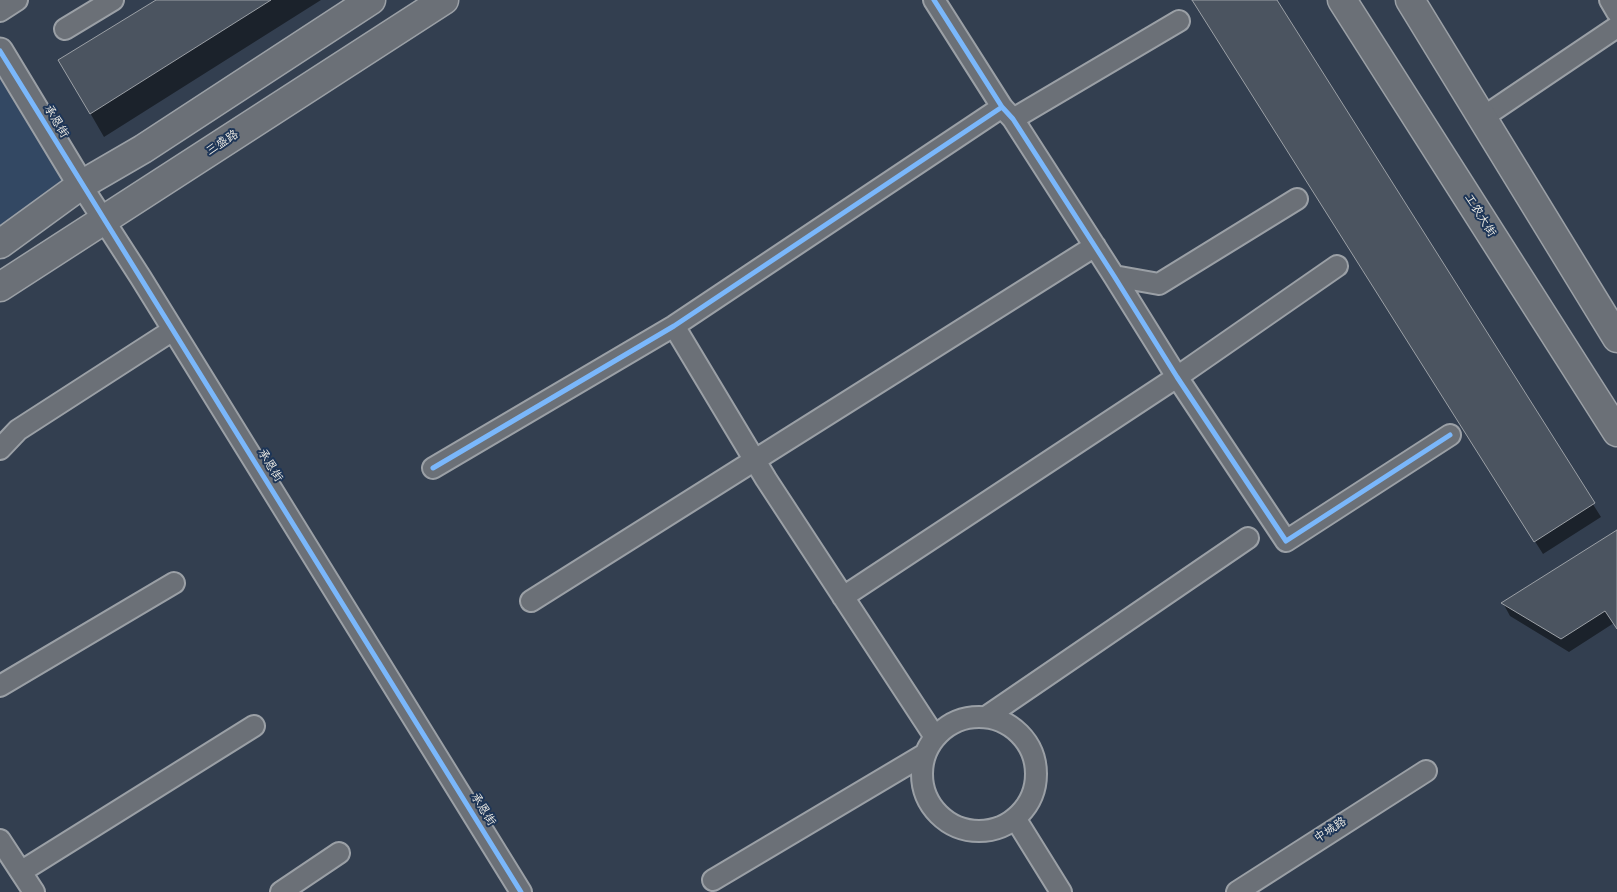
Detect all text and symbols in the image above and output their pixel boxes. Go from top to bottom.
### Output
street label: 承恩街 [40,103,70,141]
street label: 三盛路 [204,128,242,160]
street label: 工农大街 [1460,192,1498,240]
street label: 承恩街 [253,447,285,485]
street label: 承恩街 [466,791,498,829]
street label: 中城路 [1312,815,1350,847]

